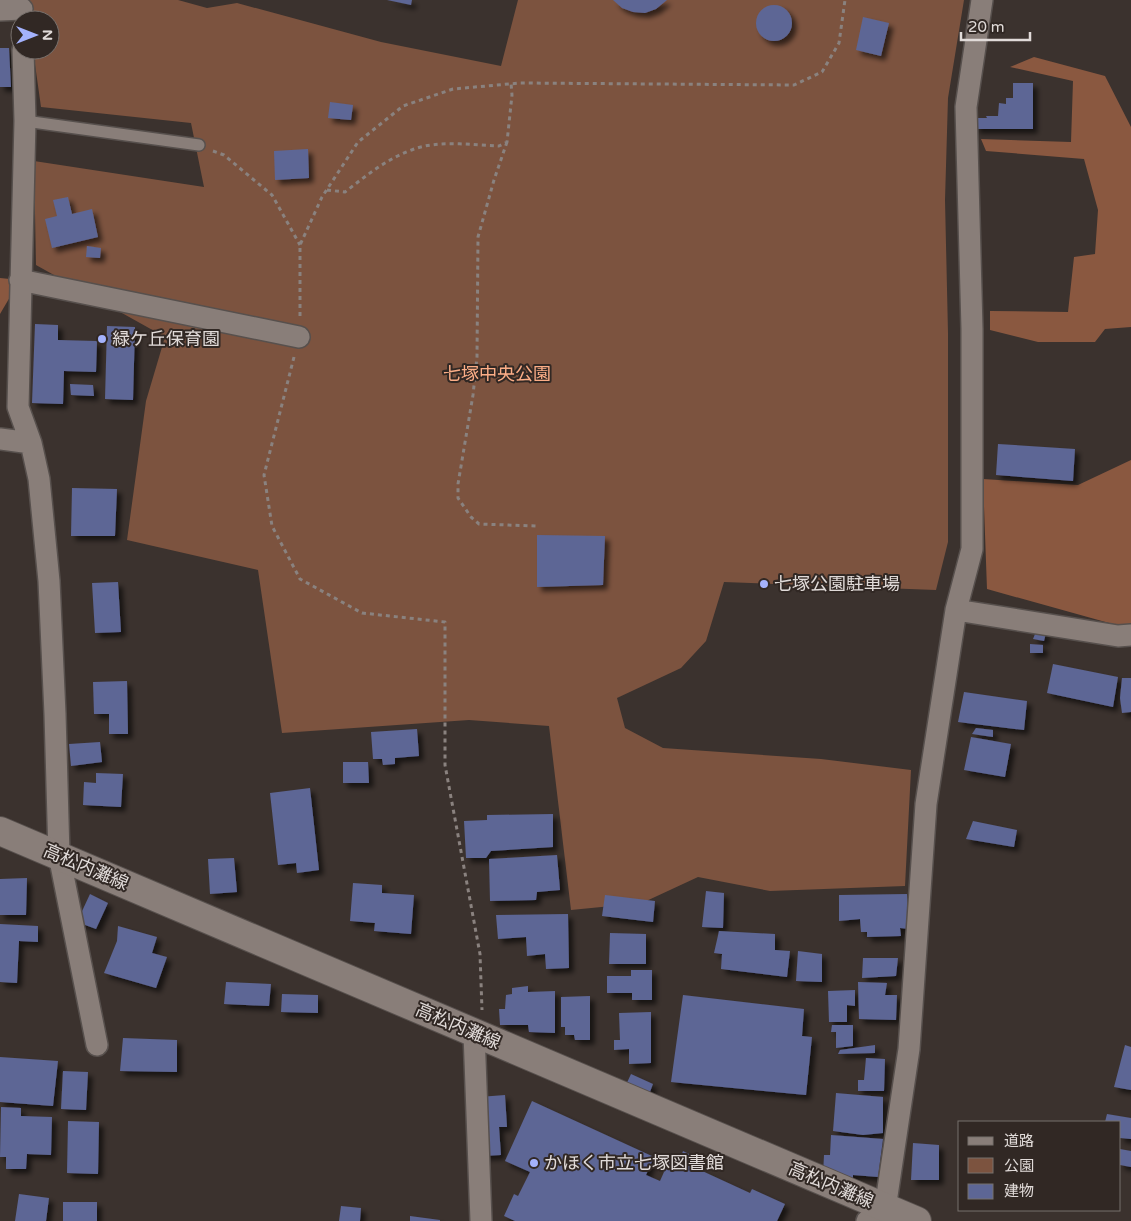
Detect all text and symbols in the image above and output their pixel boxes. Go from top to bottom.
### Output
north arrow [10,10,60,60]
scale bar [961,10,1030,42]
text: 20 m [968,18,1005,36]
text: N [39,29,56,41]
place label: 緑ケ丘保育園 [112,328,220,350]
marker: 緑ケ丘保育園 [96,333,108,345]
park label: 七塚中央公園 [443,363,551,385]
place label: 七塚公園駐車場 [774,573,900,595]
marker: 七塚公園駐車場 [758,578,770,590]
street label: 高松内灘線 [40,839,132,895]
street label: 高松内灘線 [412,998,504,1054]
legend [958,1121,1121,1211]
text: 道路 [1004,1132,1034,1150]
place label: かほく市立七塚図書館 [544,1152,724,1174]
marker: かほく市立七塚図書館 [528,1157,540,1169]
street label: 高松内灘線 [785,1157,877,1213]
text: 公園 [1004,1157,1034,1175]
text: 建物 [1004,1182,1034,1200]

